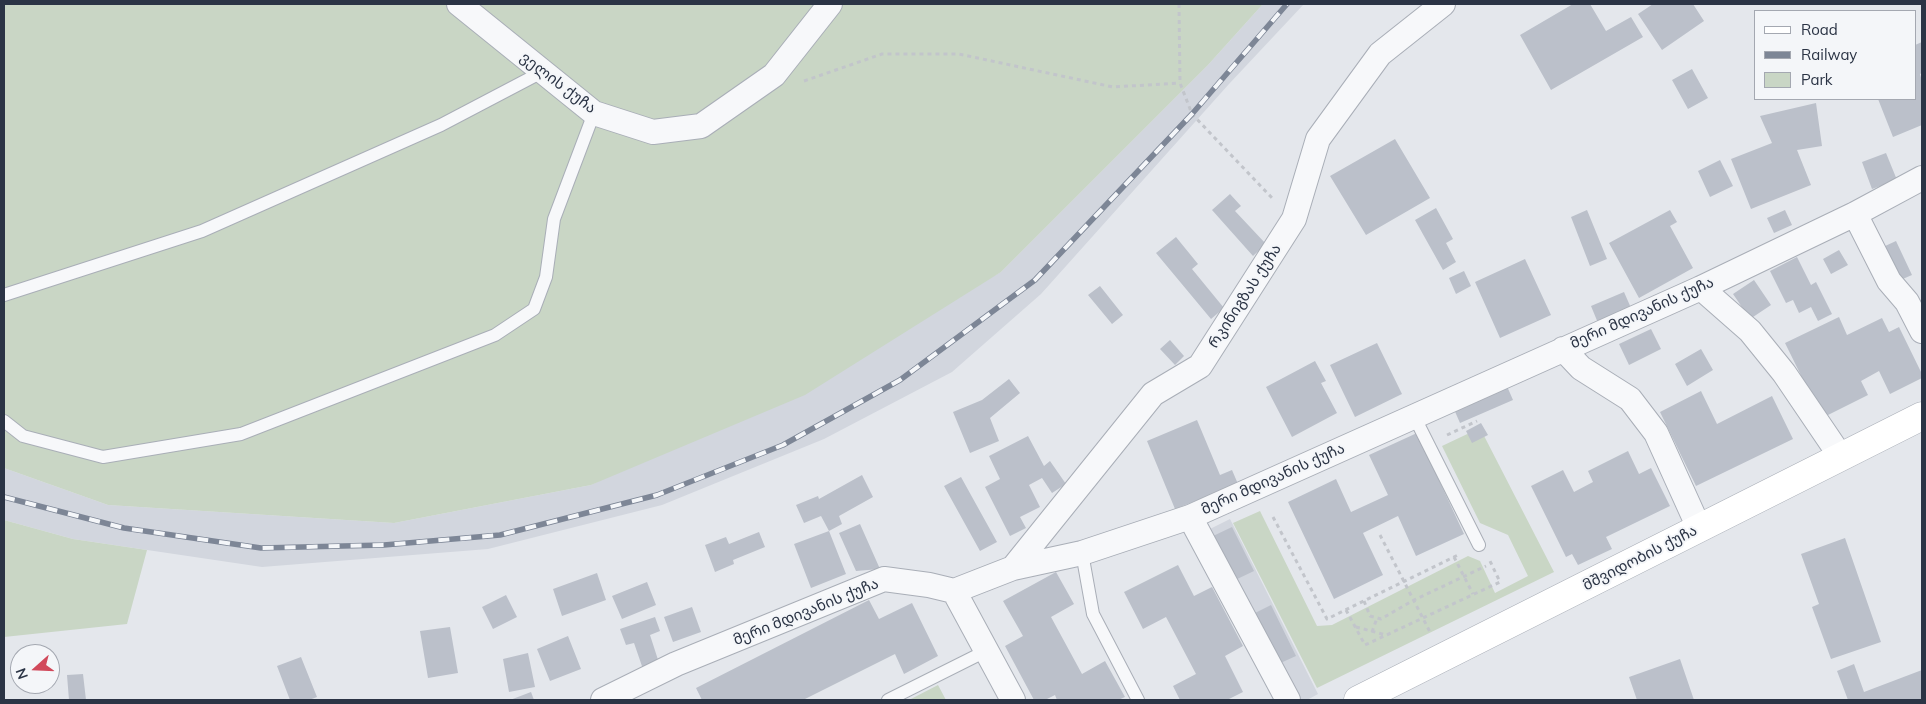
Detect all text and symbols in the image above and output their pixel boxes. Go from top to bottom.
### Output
legend [1754,10,1916,100]
text: Road [1801,20,1838,39]
text: Railway [1801,45,1857,64]
street label: ველის ქუჩა [516,49,600,117]
text: Park [1801,70,1833,89]
street label: რკინიგზას ქუჩა [1205,241,1285,351]
street label: მერი მდივანის ქუჩა [1567,273,1717,353]
street label: მერი მდივანის ქუჩა [1198,439,1348,519]
street label: მშვიდობის ქუჩა [1580,521,1700,595]
street label: მერი მდივანის ქუჩა [731,575,881,649]
north arrow [10,644,60,694]
text: N [12,666,32,682]

